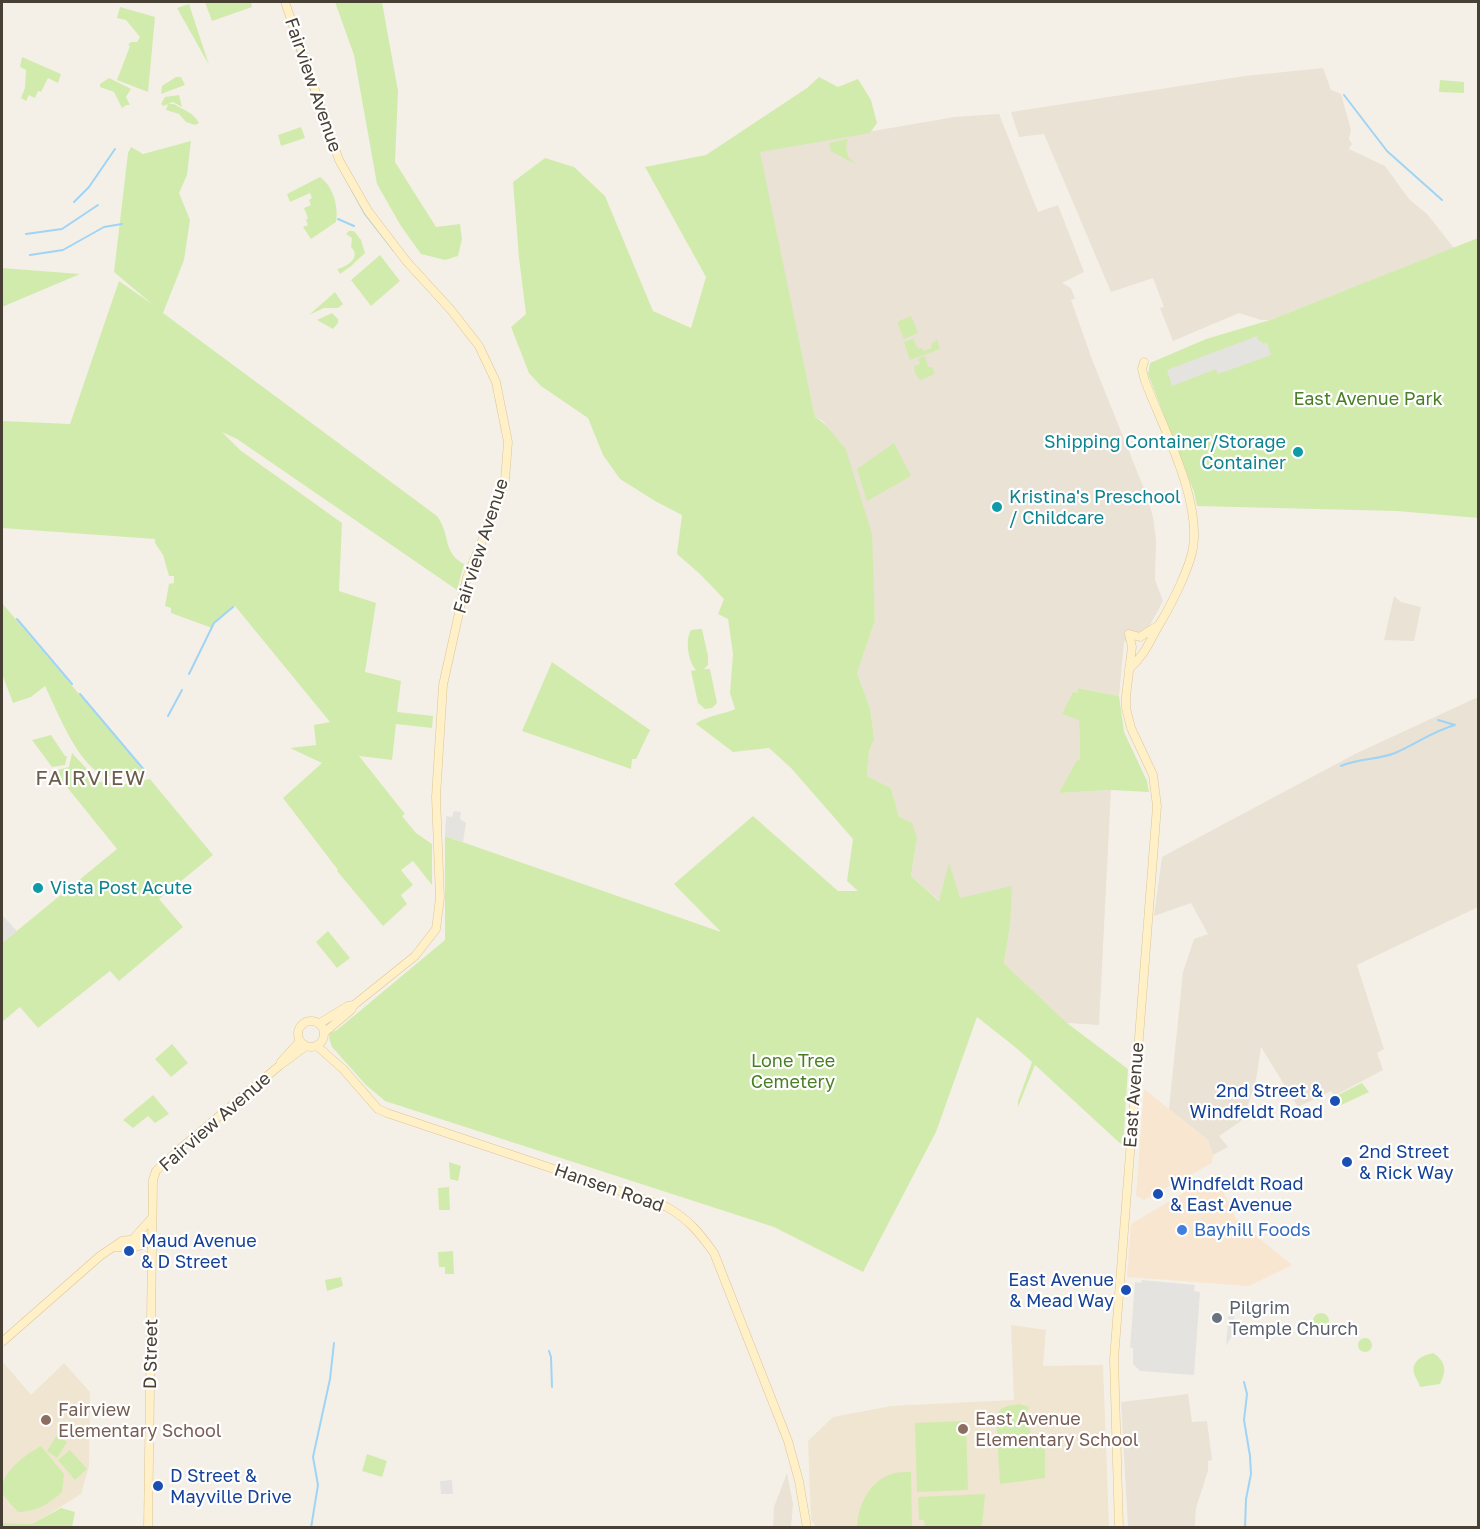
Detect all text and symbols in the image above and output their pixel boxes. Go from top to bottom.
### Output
street label: Fairview Avenue [280,15,346,155]
park label: East Avenue Park [1293,388,1443,410]
place label: Shipping Container/Storage Container [1044,431,1286,474]
marker: Shipping Container/Storage Container [1291,445,1305,459]
street label: Fairview Avenue [449,476,513,616]
place label: Kristina's Preschool / Childcare [1009,486,1181,528]
marker: Kristina's Preschool / Childcare [990,500,1004,514]
district label: FAIRVIEW [35,765,147,791]
place label: Vista Post Acute [50,877,192,899]
marker: Vista Post Acute [31,881,45,895]
street label: East Avenue [1120,1042,1148,1148]
park label: Lone Tree Cemetery [751,1050,835,1092]
street label: Fairview Avenue [155,1068,275,1176]
place label: 2nd Street & Windfeldt Road [1189,1080,1323,1122]
marker: 2nd Street & Windfeldt Road [1328,1094,1342,1108]
place label: 2nd Street & Rick Way [1359,1141,1454,1184]
marker: 2nd Street & Rick Way [1340,1155,1354,1169]
street label: Hansen Road [551,1159,667,1217]
place label: Windfeldt Road & East Avenue [1170,1173,1304,1216]
marker: Windfeldt Road & East Avenue [1151,1187,1165,1201]
place label: Bayhill Foods [1194,1219,1311,1241]
marker: Bayhill Foods [1175,1223,1189,1237]
place label: Maud Avenue & D Street [141,1230,257,1272]
marker: Maud Avenue & D Street [122,1244,136,1258]
place label: East Avenue & Mead Way [1008,1269,1114,1312]
marker: East Avenue & Mead Way [1119,1283,1133,1297]
place label: Pilgrim Temple Church [1229,1297,1358,1340]
marker: Pilgrim Temple Church [1210,1311,1224,1325]
street label: D Street [140,1319,162,1389]
place label: Fairview Elementary School [58,1399,222,1442]
place label: East Avenue Elementary School [975,1408,1139,1450]
marker: Fairview Elementary School [39,1413,53,1427]
marker: East Avenue Elementary School [956,1422,970,1436]
place label: D Street & Mayville Drive [170,1465,292,1508]
marker: D Street & Mayville Drive [151,1479,165,1493]

